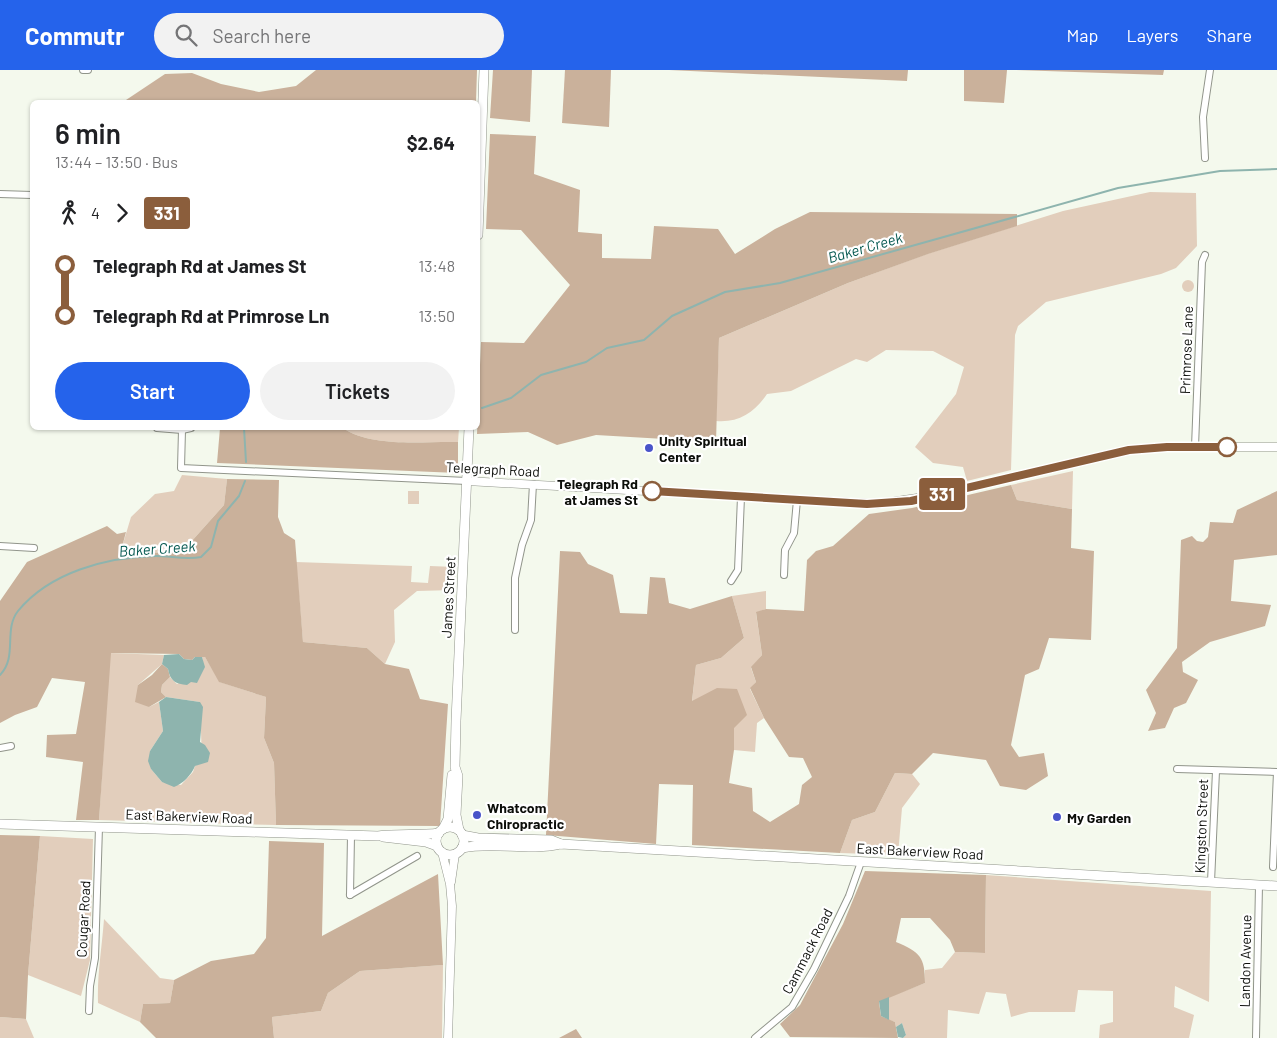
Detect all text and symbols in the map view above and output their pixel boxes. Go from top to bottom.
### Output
search box [154,13,504,58]
text: Commutr [25,21,124,50]
icon: search [172,21,200,49]
text: Search here [212,24,311,47]
text: Map [1066,24,1098,46]
text: Layers [1126,24,1179,46]
text: Share [1207,24,1252,46]
text: 6 min [55,116,121,150]
text: $2.64 [407,131,455,154]
text: 13:44 – 13:50 · Bus [55,152,178,171]
icon: walk [55,199,83,227]
icon: forward [108,199,136,227]
text: 331 [154,202,180,224]
text: 4 [91,203,100,222]
water label: Baker Creek [826,228,905,266]
text: Telegraph Rd at James St [93,254,307,277]
text: 13:48 [419,256,455,275]
text: Telegraph Rd at Primrose Ln [93,304,329,327]
text: 13:50 [418,306,455,325]
street label: Primrose Lane [1176,306,1196,394]
button: Start [55,362,250,420]
button: Tickets [260,362,455,420]
place label: Unity Spiritual Center [659,432,747,465]
unlabelled marker [1217,437,1237,457]
marker: Unity Spiritual Center [643,442,655,454]
street label: Telegraph Road [446,458,540,480]
place label: Telegraph Rd at James St [557,475,638,508]
line badge: 331 [913,478,971,510]
marker: Telegraph Rd at James St [642,481,662,501]
text: 331 [929,483,955,505]
water label: Baker Creek [118,536,197,560]
street label: James Street [437,556,459,638]
street label: Kingston Street [1191,778,1211,874]
place label: Whatcom Chiropractic [487,799,565,832]
street label: East Bakerview Road [125,805,253,827]
marker: Whatcom Chiropractic [471,809,483,821]
place label: My Garden [1067,809,1131,826]
marker: My Garden [1051,811,1063,823]
street label: East Bakerview Road [856,839,984,863]
street label: Cougar Road [72,880,94,958]
street label: Cammack Road [778,905,836,997]
street label: Landon Avenue [1236,915,1254,1007]

